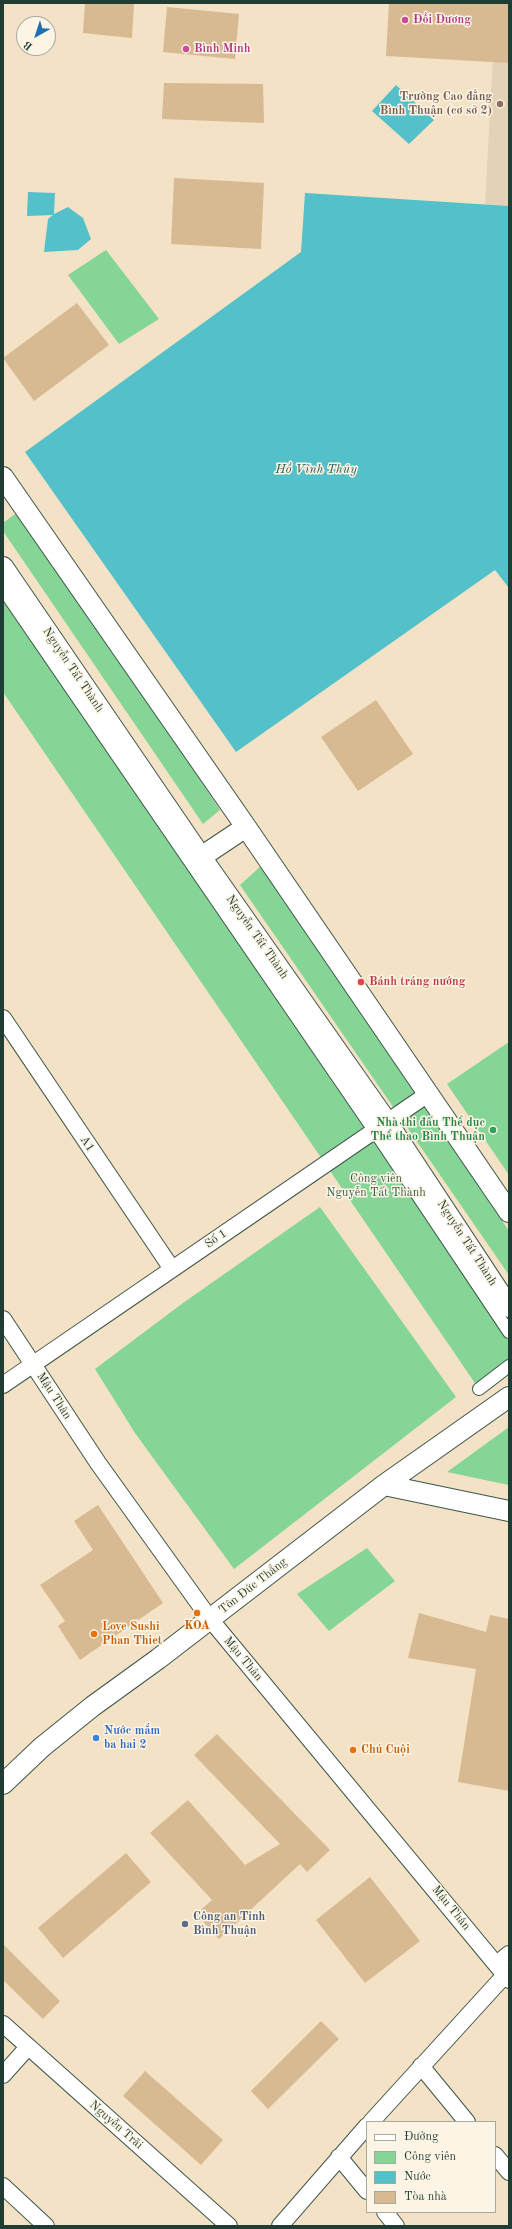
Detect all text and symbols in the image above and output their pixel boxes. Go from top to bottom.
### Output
place label: Đồi Dương [413,13,471,27]
marker: Đồi Dương [400,15,410,25]
north arrow [16,16,56,56]
text: B [22,38,35,52]
place label: Bình Minh [194,42,250,56]
marker: Bình Minh [181,44,191,54]
place label: Trường Cao đẳng Bình Thuận (cơ sở 2) [380,90,492,118]
marker: Trường Cao đẳng Bình Thuận (cơ sở 2) [495,99,505,109]
water label: Hồ Vĩnh Thủy [275,462,357,478]
street label: Nguyễn Tất Thành [39,625,107,715]
street label: Nguyễn Tất Thành [223,892,291,982]
place label: Bánh tráng nướng [369,975,465,989]
marker: Bánh tráng nướng [356,977,366,987]
place label: Nhà thi đấu Thể dục Thể thao Bình Thuận [371,1116,485,1144]
marker: Nhà thi đấu Thể dục Thể thao Bình Thuận [488,1125,498,1135]
street label: A1 [77,1133,97,1155]
park label: Công viên Nguyễn Tất Thành [326,1172,426,1200]
street label: Nguyễn Tất Thành [434,1197,500,1289]
street label: Số 1 [202,1226,230,1252]
street label: Mậu Thân [33,1370,75,1422]
street label: Tôn Đức Thắng [216,1555,290,1617]
marker: KOA [192,1608,202,1618]
place label: KOA [184,1619,210,1633]
place label: Love Sushi Phan Thiet [102,1620,162,1648]
marker: Love Sushi Phan Thiet [89,1629,99,1639]
street label: Mậu Thân [220,1634,266,1684]
place label: Nước mắm ba hai 2 [104,1724,160,1752]
marker: Nước mắm ba hai 2 [91,1733,101,1743]
place label: Chú Cuội [361,1743,410,1757]
marker: Chú Cuội [348,1745,358,1755]
street label: Mậu Thân [429,1883,473,1933]
place label: Công an Tỉnh Bình Thuận [193,1910,265,1938]
marker: Công an Tỉnh Bình Thuận [180,1919,190,1929]
street label: Nguyễn Trãi [86,2098,146,2152]
legend [366,2121,496,2213]
text: Đường [404,2131,439,2143]
text: Công viên [404,2151,456,2163]
text: Nước [404,2171,431,2183]
text: Tòa nhà [404,2191,447,2203]

